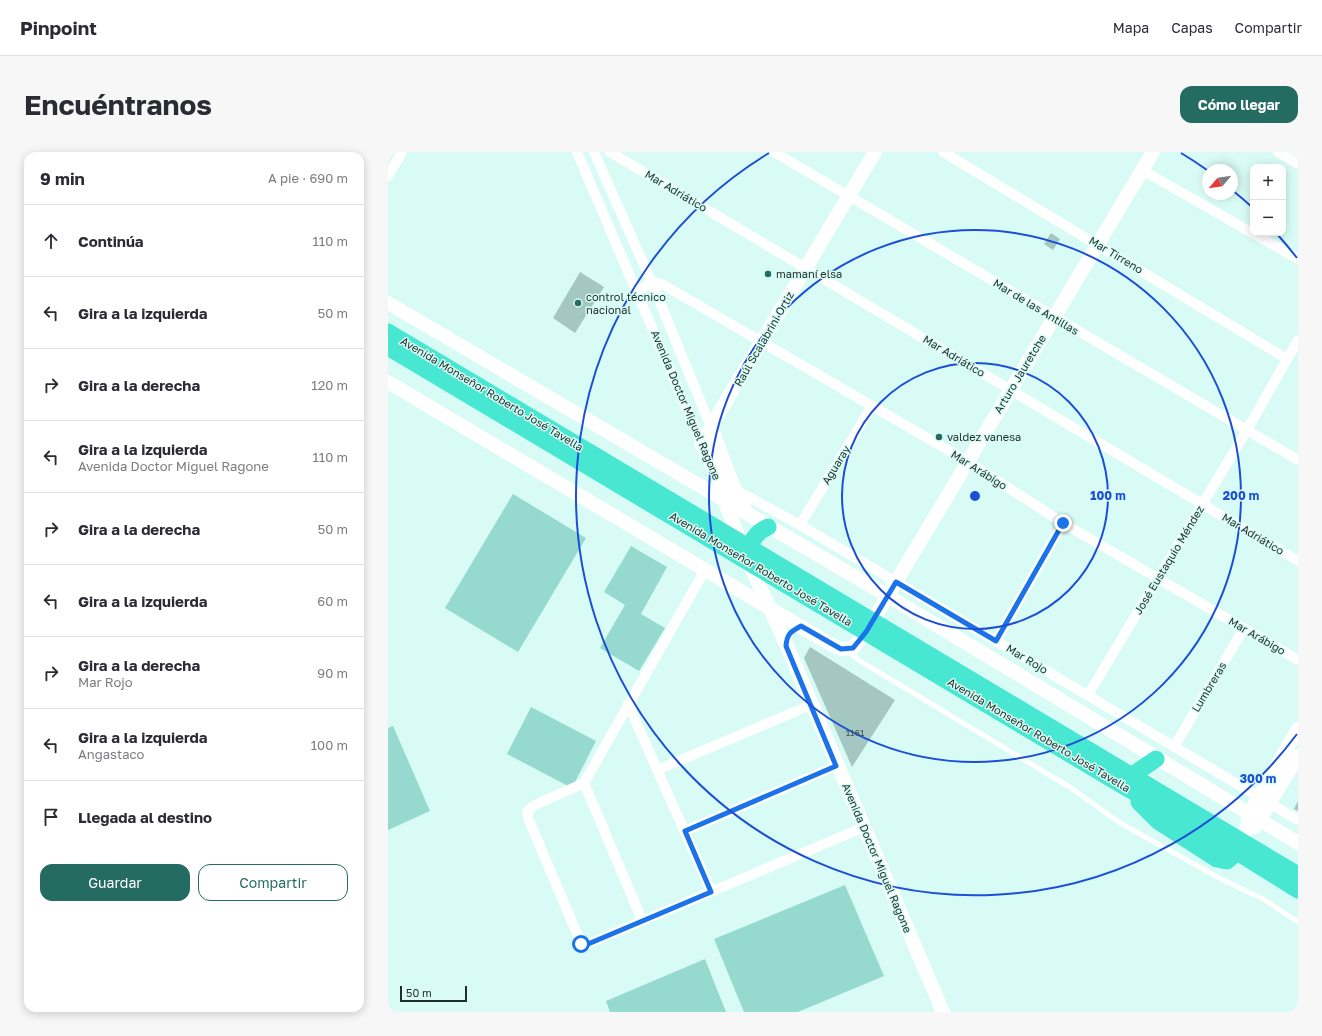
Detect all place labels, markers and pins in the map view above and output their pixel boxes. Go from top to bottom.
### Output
place label: mamaní elsa [776,267,842,280]
marker: mamaní elsa [763,269,773,279]
place label: control técnico nacional [586,290,666,316]
marker: control técnico nacional [573,298,583,308]
place label: valdez vanesa [947,430,1021,443]
marker: valdez vanesa [934,432,944,442]
centre of rings [968,489,982,503]

